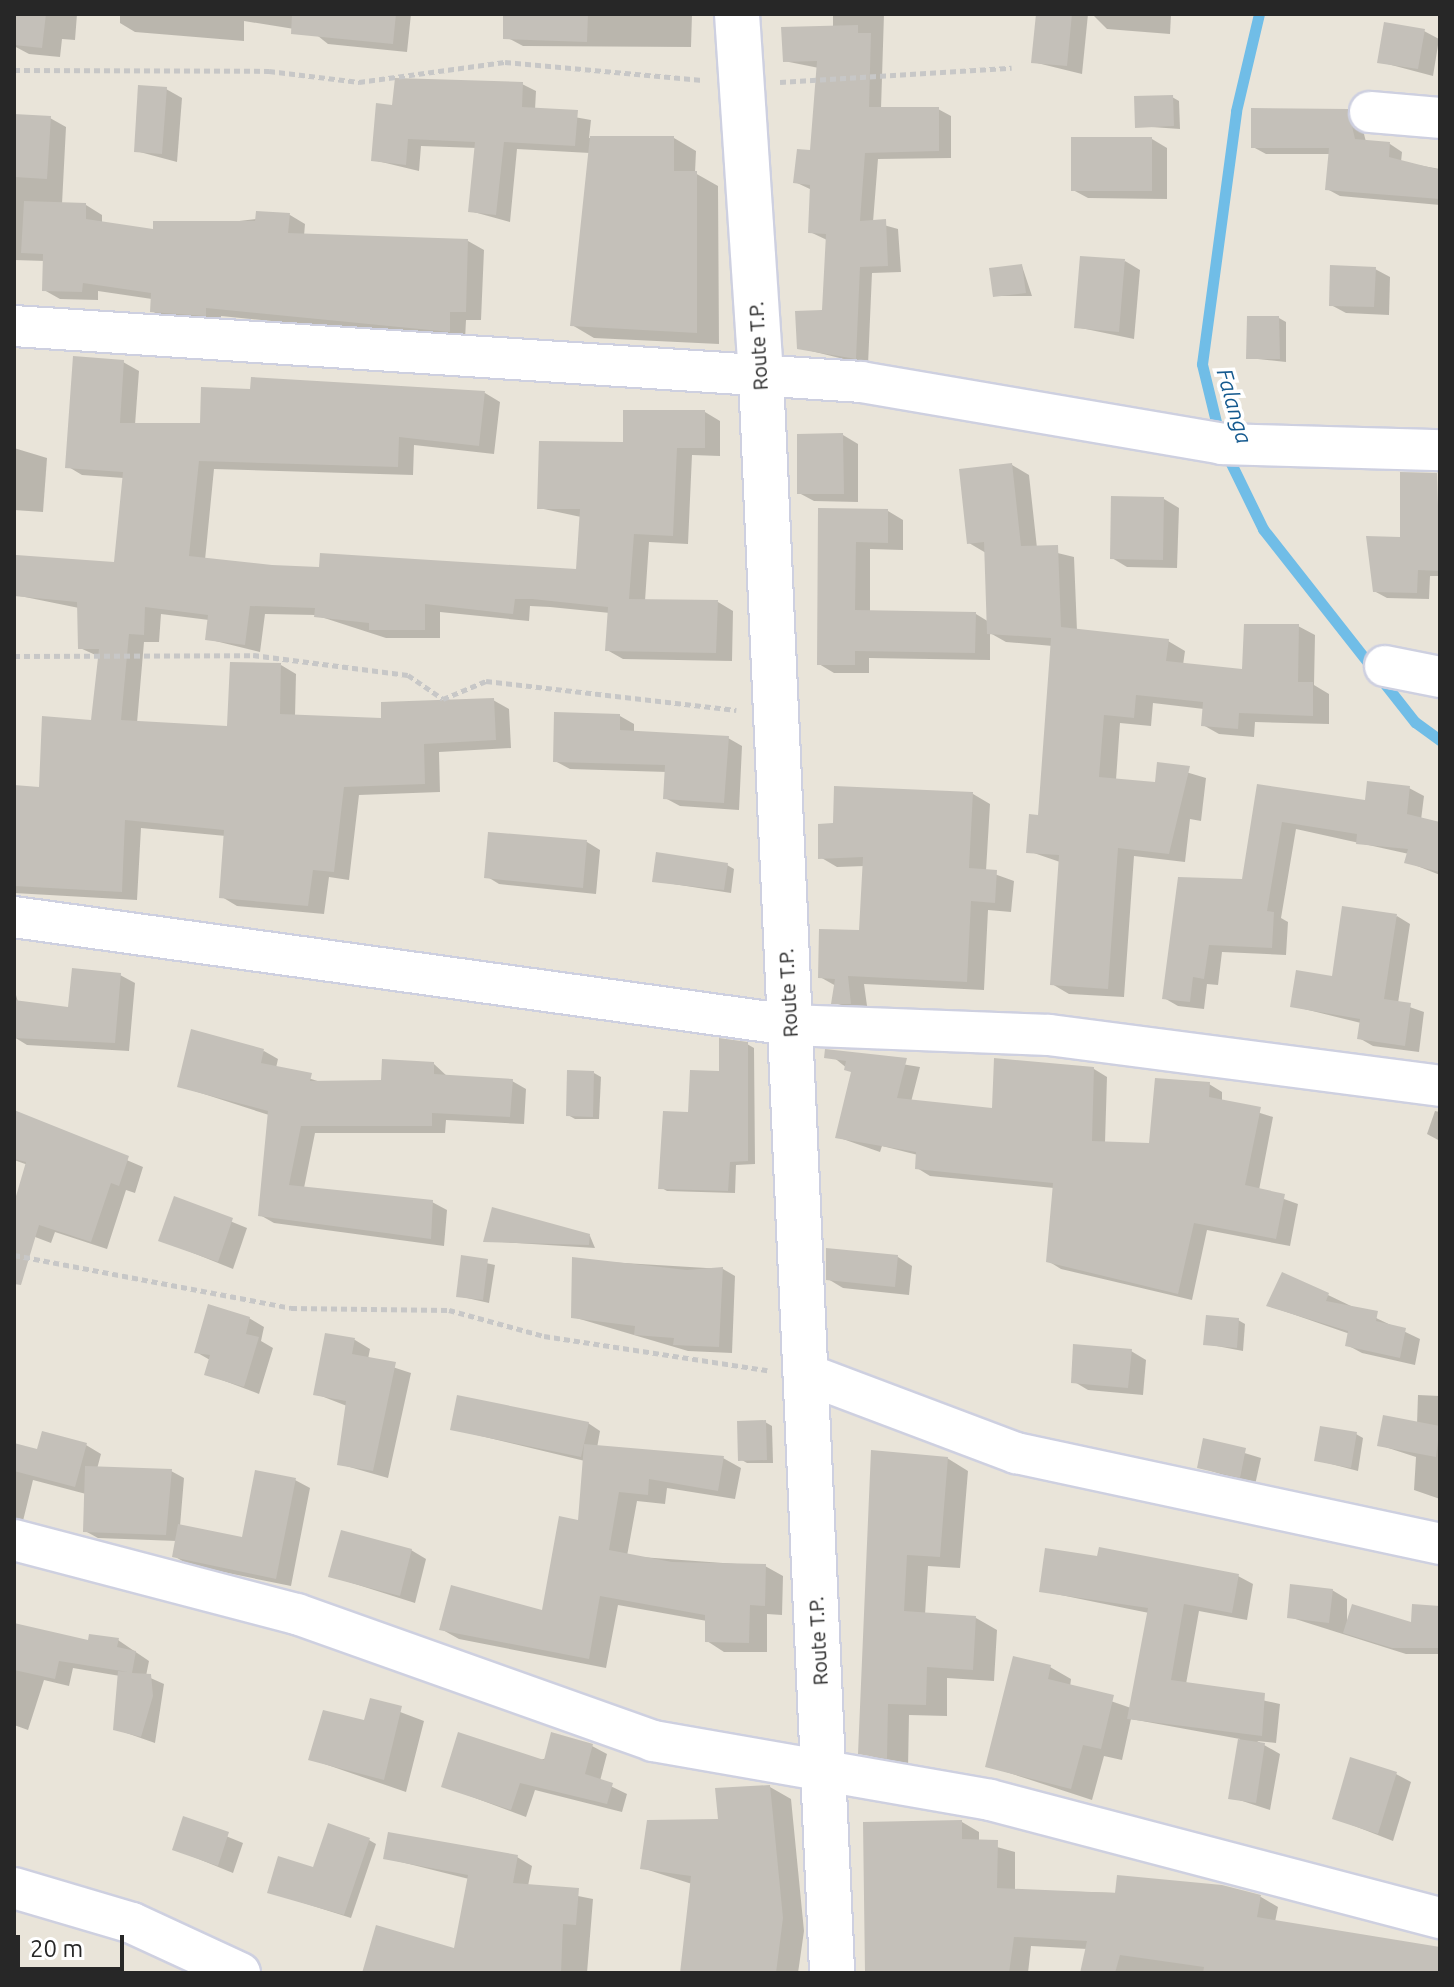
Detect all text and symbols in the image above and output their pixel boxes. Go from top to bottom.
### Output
street label: Route T.P. [744,301,772,391]
water label: Falanga [1212,365,1258,447]
street label: Route T.P. [774,948,802,1038]
street label: Route T.P. [804,1596,832,1686]
scale bar [20,1919,128,1969]
text: 20 m [30,1935,83,1962]

